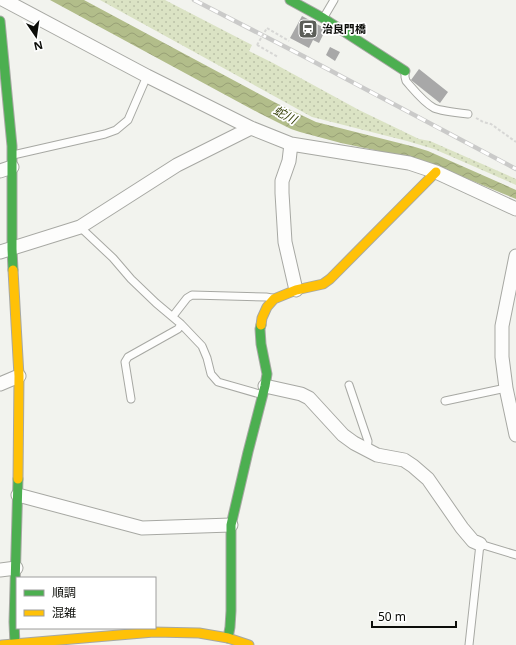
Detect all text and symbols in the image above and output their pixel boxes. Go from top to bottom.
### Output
north arrow [16,16,56,56]
station icon: 治良門橋 [297,18,319,40]
place label: 治良門橋 [322,21,366,36]
text: N [32,38,44,55]
water label: 蛇川 [271,101,302,129]
legend [16,577,156,629]
text: 順調 [52,584,76,601]
scale bar [372,603,456,629]
text: 混雑 [52,604,76,621]
text: 50 m [378,608,406,625]

